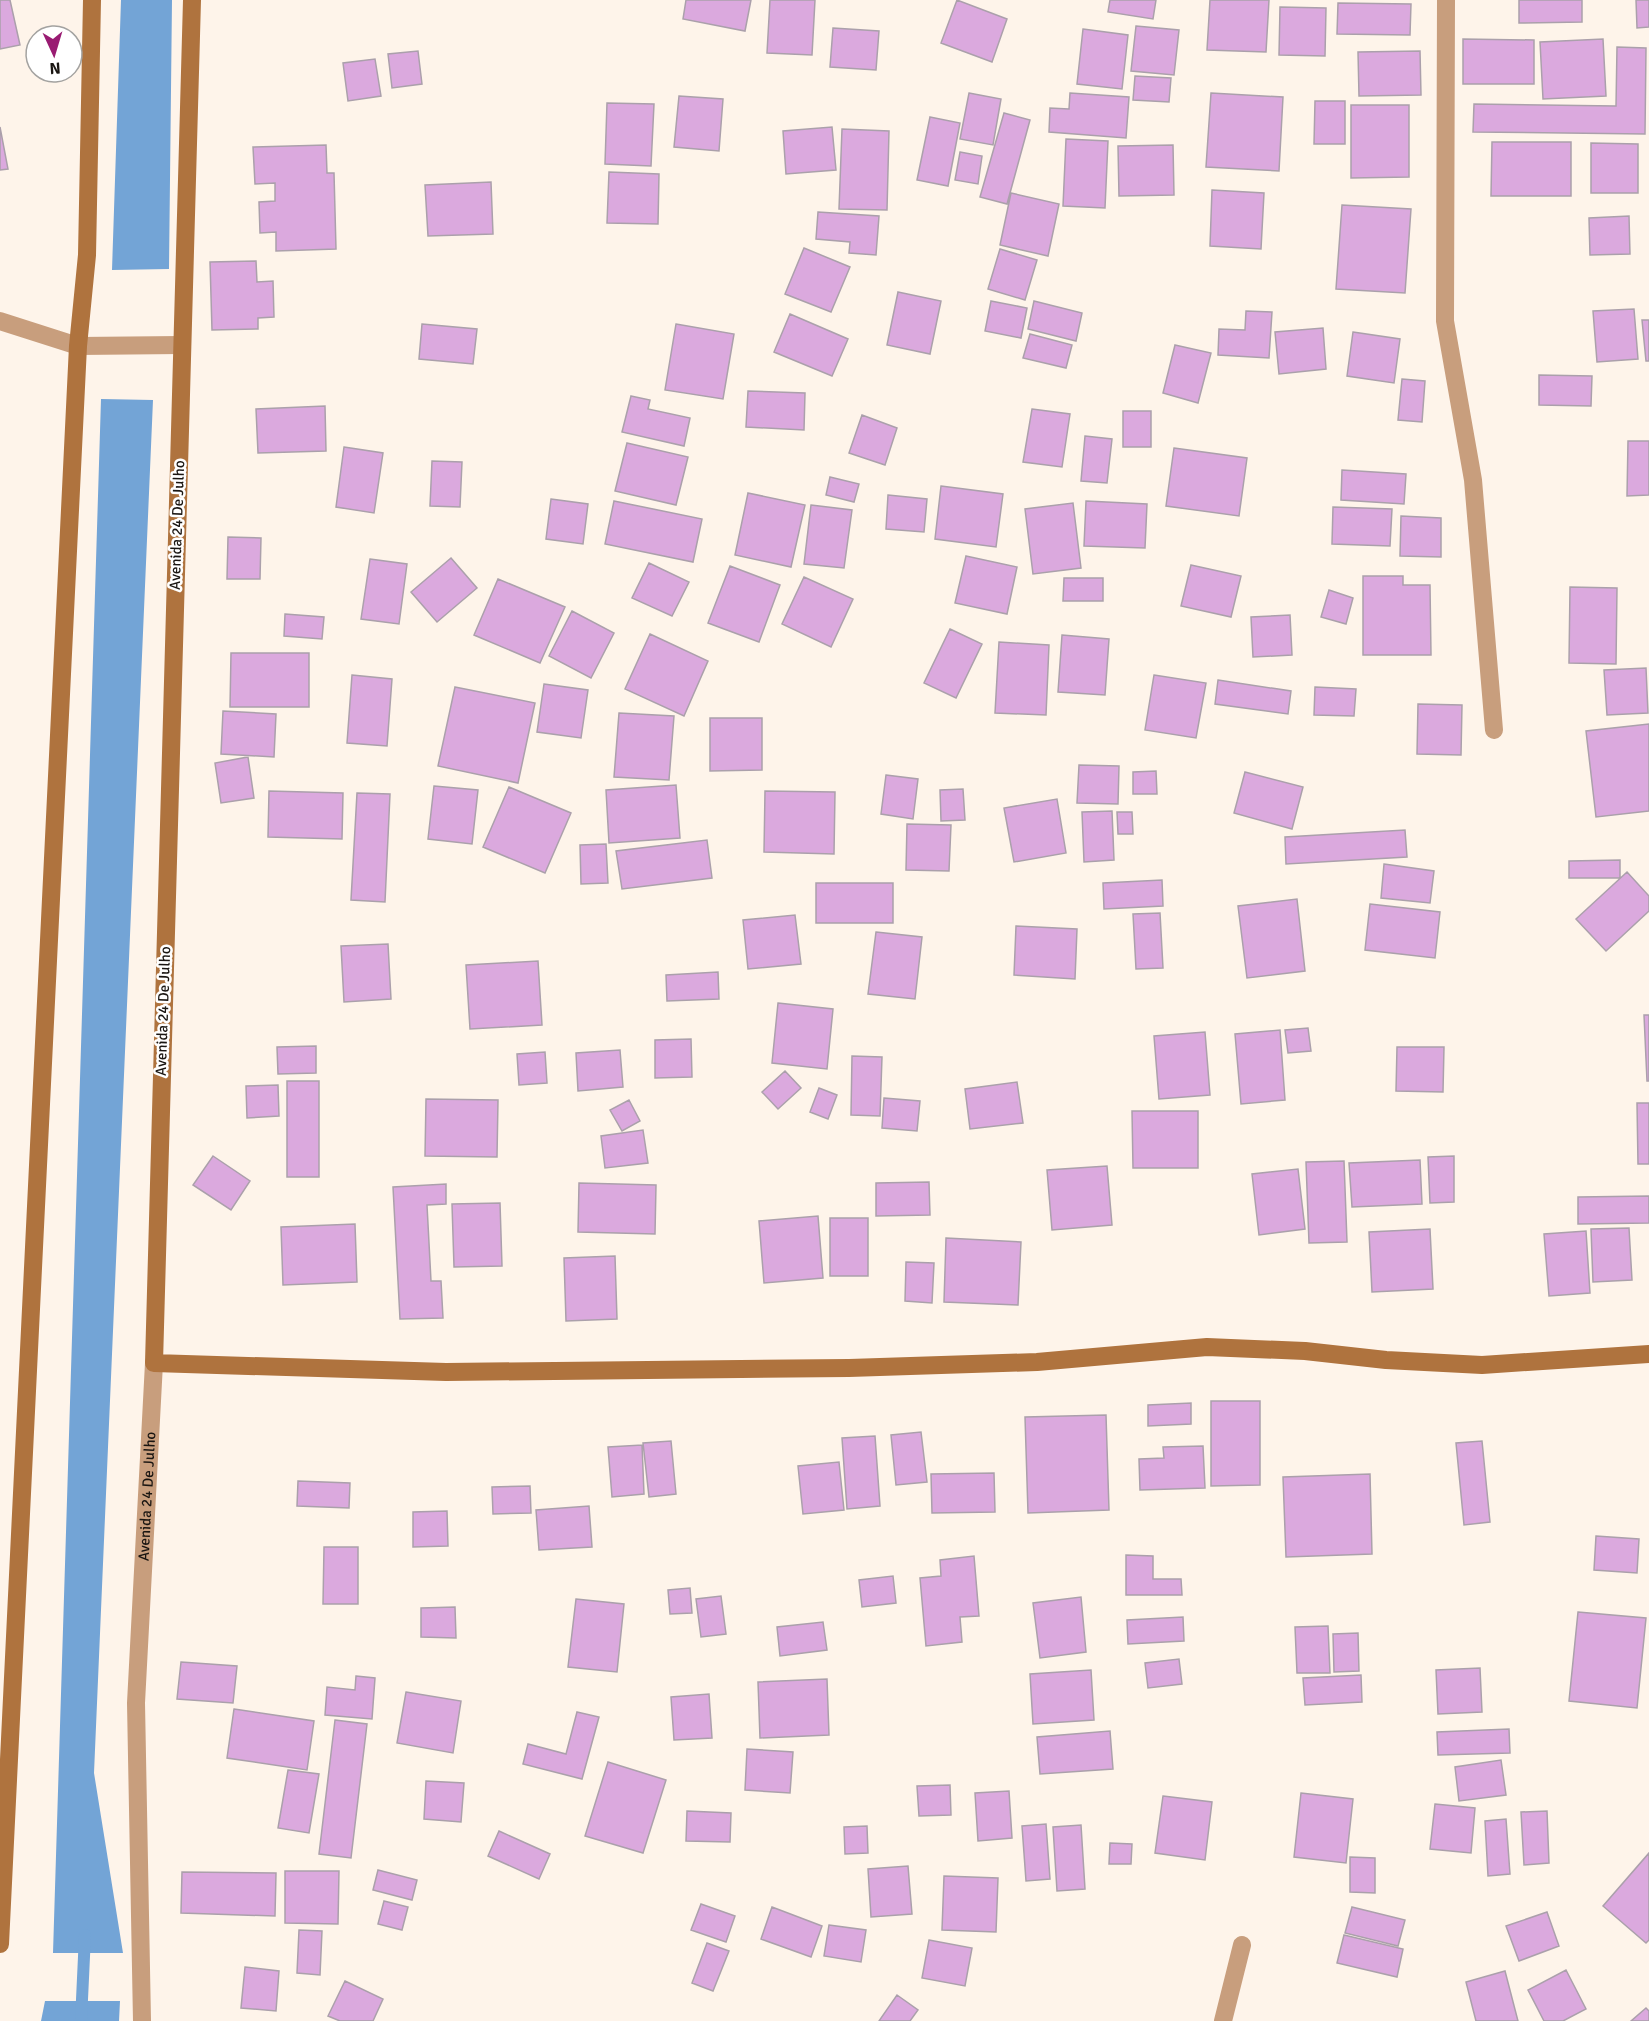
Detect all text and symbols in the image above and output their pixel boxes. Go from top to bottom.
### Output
north arrow [24,24,84,84]
text: N [49,58,61,78]
street label: Avenida 24 De Julho [166,460,188,590]
street label: Avenida 24 De Julho [152,946,174,1076]
street label: Avenida 24 De Julho [135,1431,159,1562]

